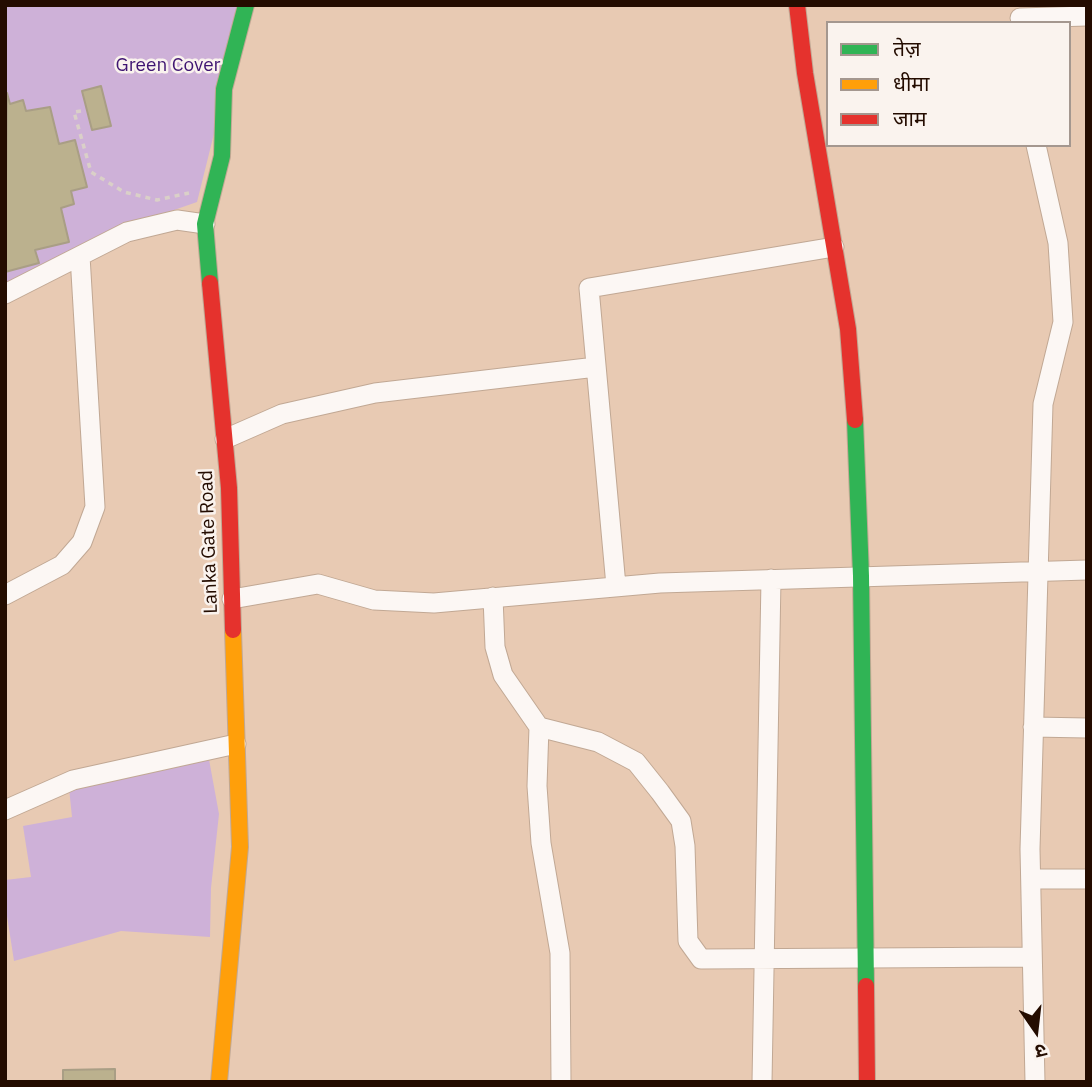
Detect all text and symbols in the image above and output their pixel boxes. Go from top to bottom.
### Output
legend [826,21,1071,147]
text: तेज़ [893,34,921,62]
park label: Green Cover [115,55,221,77]
text: धीमा [893,69,929,97]
text: जाम [893,104,927,132]
street label: Lanka Gate Road [195,470,223,614]
north arrow [1001,996,1071,1066]
text: उ [1033,1038,1049,1064]

